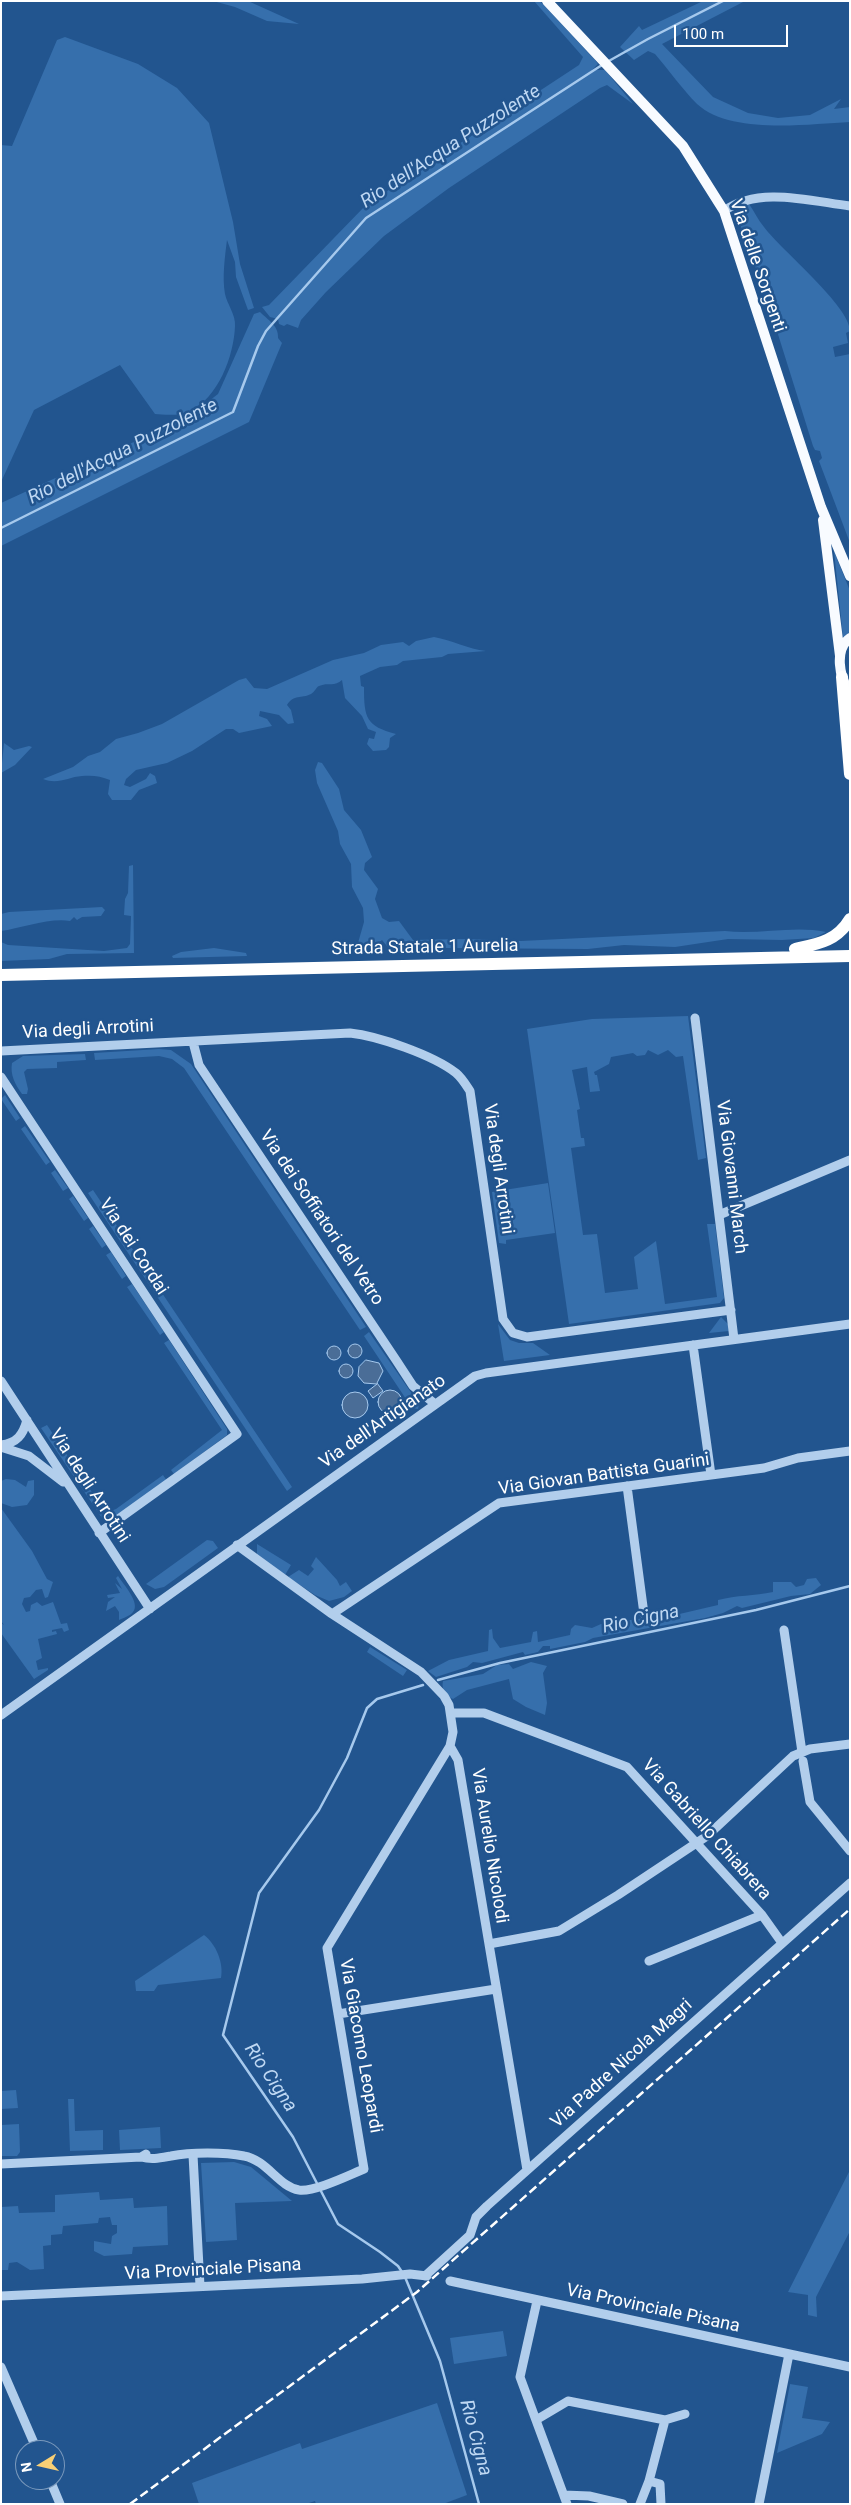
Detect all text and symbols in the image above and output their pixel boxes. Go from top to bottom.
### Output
scale bar [676,15,790,47]
text: 100 m [682,25,724,43]
water label: Rio dell'Acqua Puzzolente [357,80,545,214]
street label: Via delle Sorgenti [724,197,790,335]
water label: Rio dell'Acqua Puzzolente [24,394,222,510]
street label: Strada Statale 1 Aurelia [331,936,519,960]
street label: Via degli Arrotini [22,1016,154,1044]
street label: Via Giovanni March [711,1099,751,1255]
street label: Via degli Arrotini [478,1102,518,1236]
street label: Via dei Soffiatori del Vetro [254,1126,388,1310]
street label: Via dei Cordai [94,1195,172,1299]
street label: Via dell'Artigianato [316,1370,450,1474]
street label: Via degli Arrotini [44,1425,134,1547]
street label: Via Giovan Battista Guarini [497,1449,711,1501]
water label: Rio Cigna [600,1601,682,1639]
street label: Via Gabriello Chiabrera [637,1755,775,1905]
street label: Via Aurelio Nicolodi [466,1767,512,1925]
street label: Via Giacomo Leopardi [334,1957,386,2135]
street label: Via Padre Nicola Magri [547,1995,697,2133]
water label: Rio Cigna [239,2039,301,2117]
street label: Via Provinciale Pisana [124,2255,302,2285]
street label: Via Provinciale Pisana [564,2280,742,2338]
water label: Rio Cigna [454,2397,496,2479]
north arrow [15,2440,65,2490]
text: N [17,2461,35,2473]

